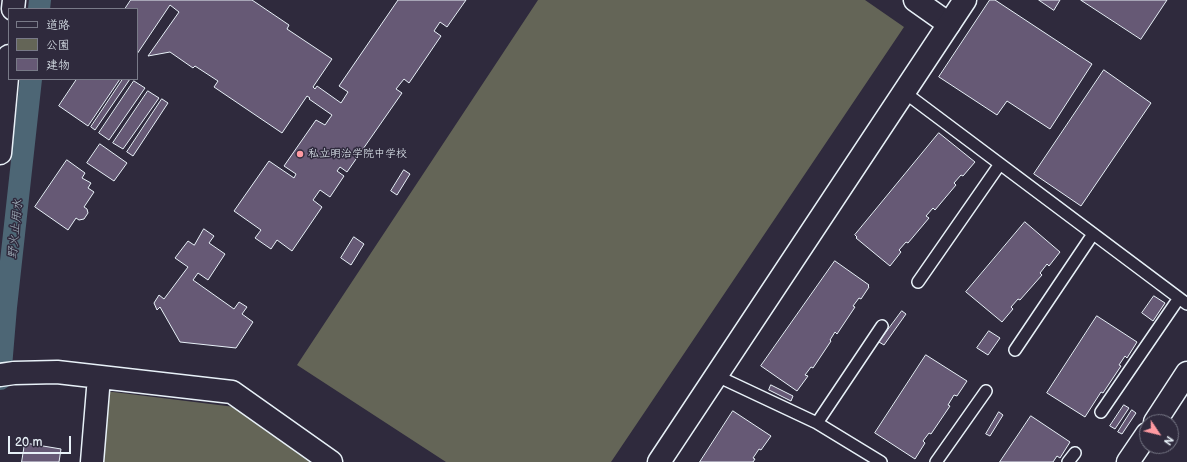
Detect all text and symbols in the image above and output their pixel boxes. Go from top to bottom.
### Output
legend [8,8,138,80]
text: 道路 [46,18,70,33]
text: 公園 [46,38,70,53]
text: 建物 [46,58,70,73]
place label: 私立明治学院中学校 [308,147,407,161]
marker: 私立明治学院中学校 [295,149,305,159]
water label: 野火止用水 [6,198,26,260]
north arrow [1139,414,1179,454]
scale bar [10,428,73,454]
text: N [1161,433,1176,448]
text: 20 m [15,435,42,450]

